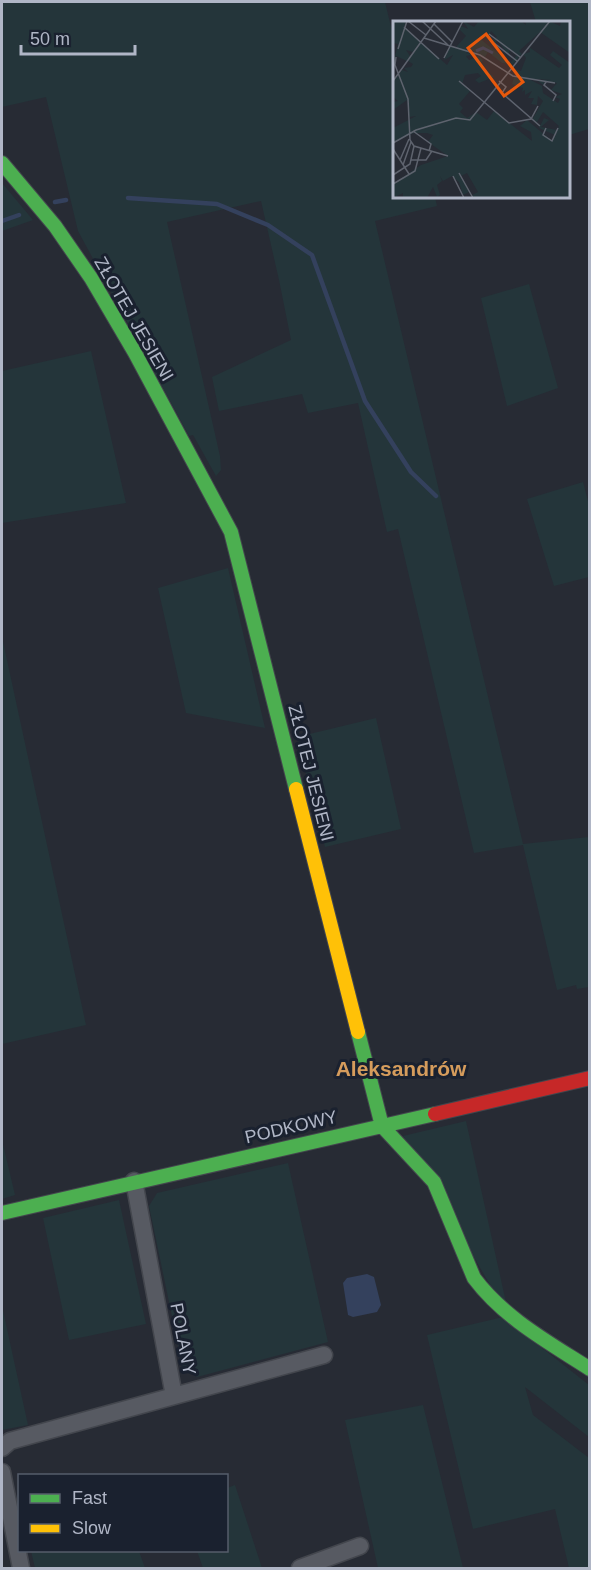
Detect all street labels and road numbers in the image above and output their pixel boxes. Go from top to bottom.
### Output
street label: ZŁOTEJ JESIENI [90,253,178,385]
street label: ZŁOTEJ JESIENI [284,703,338,843]
street label: PODKOWY [243,1107,339,1147]
street label: POLANY [166,1301,200,1377]

